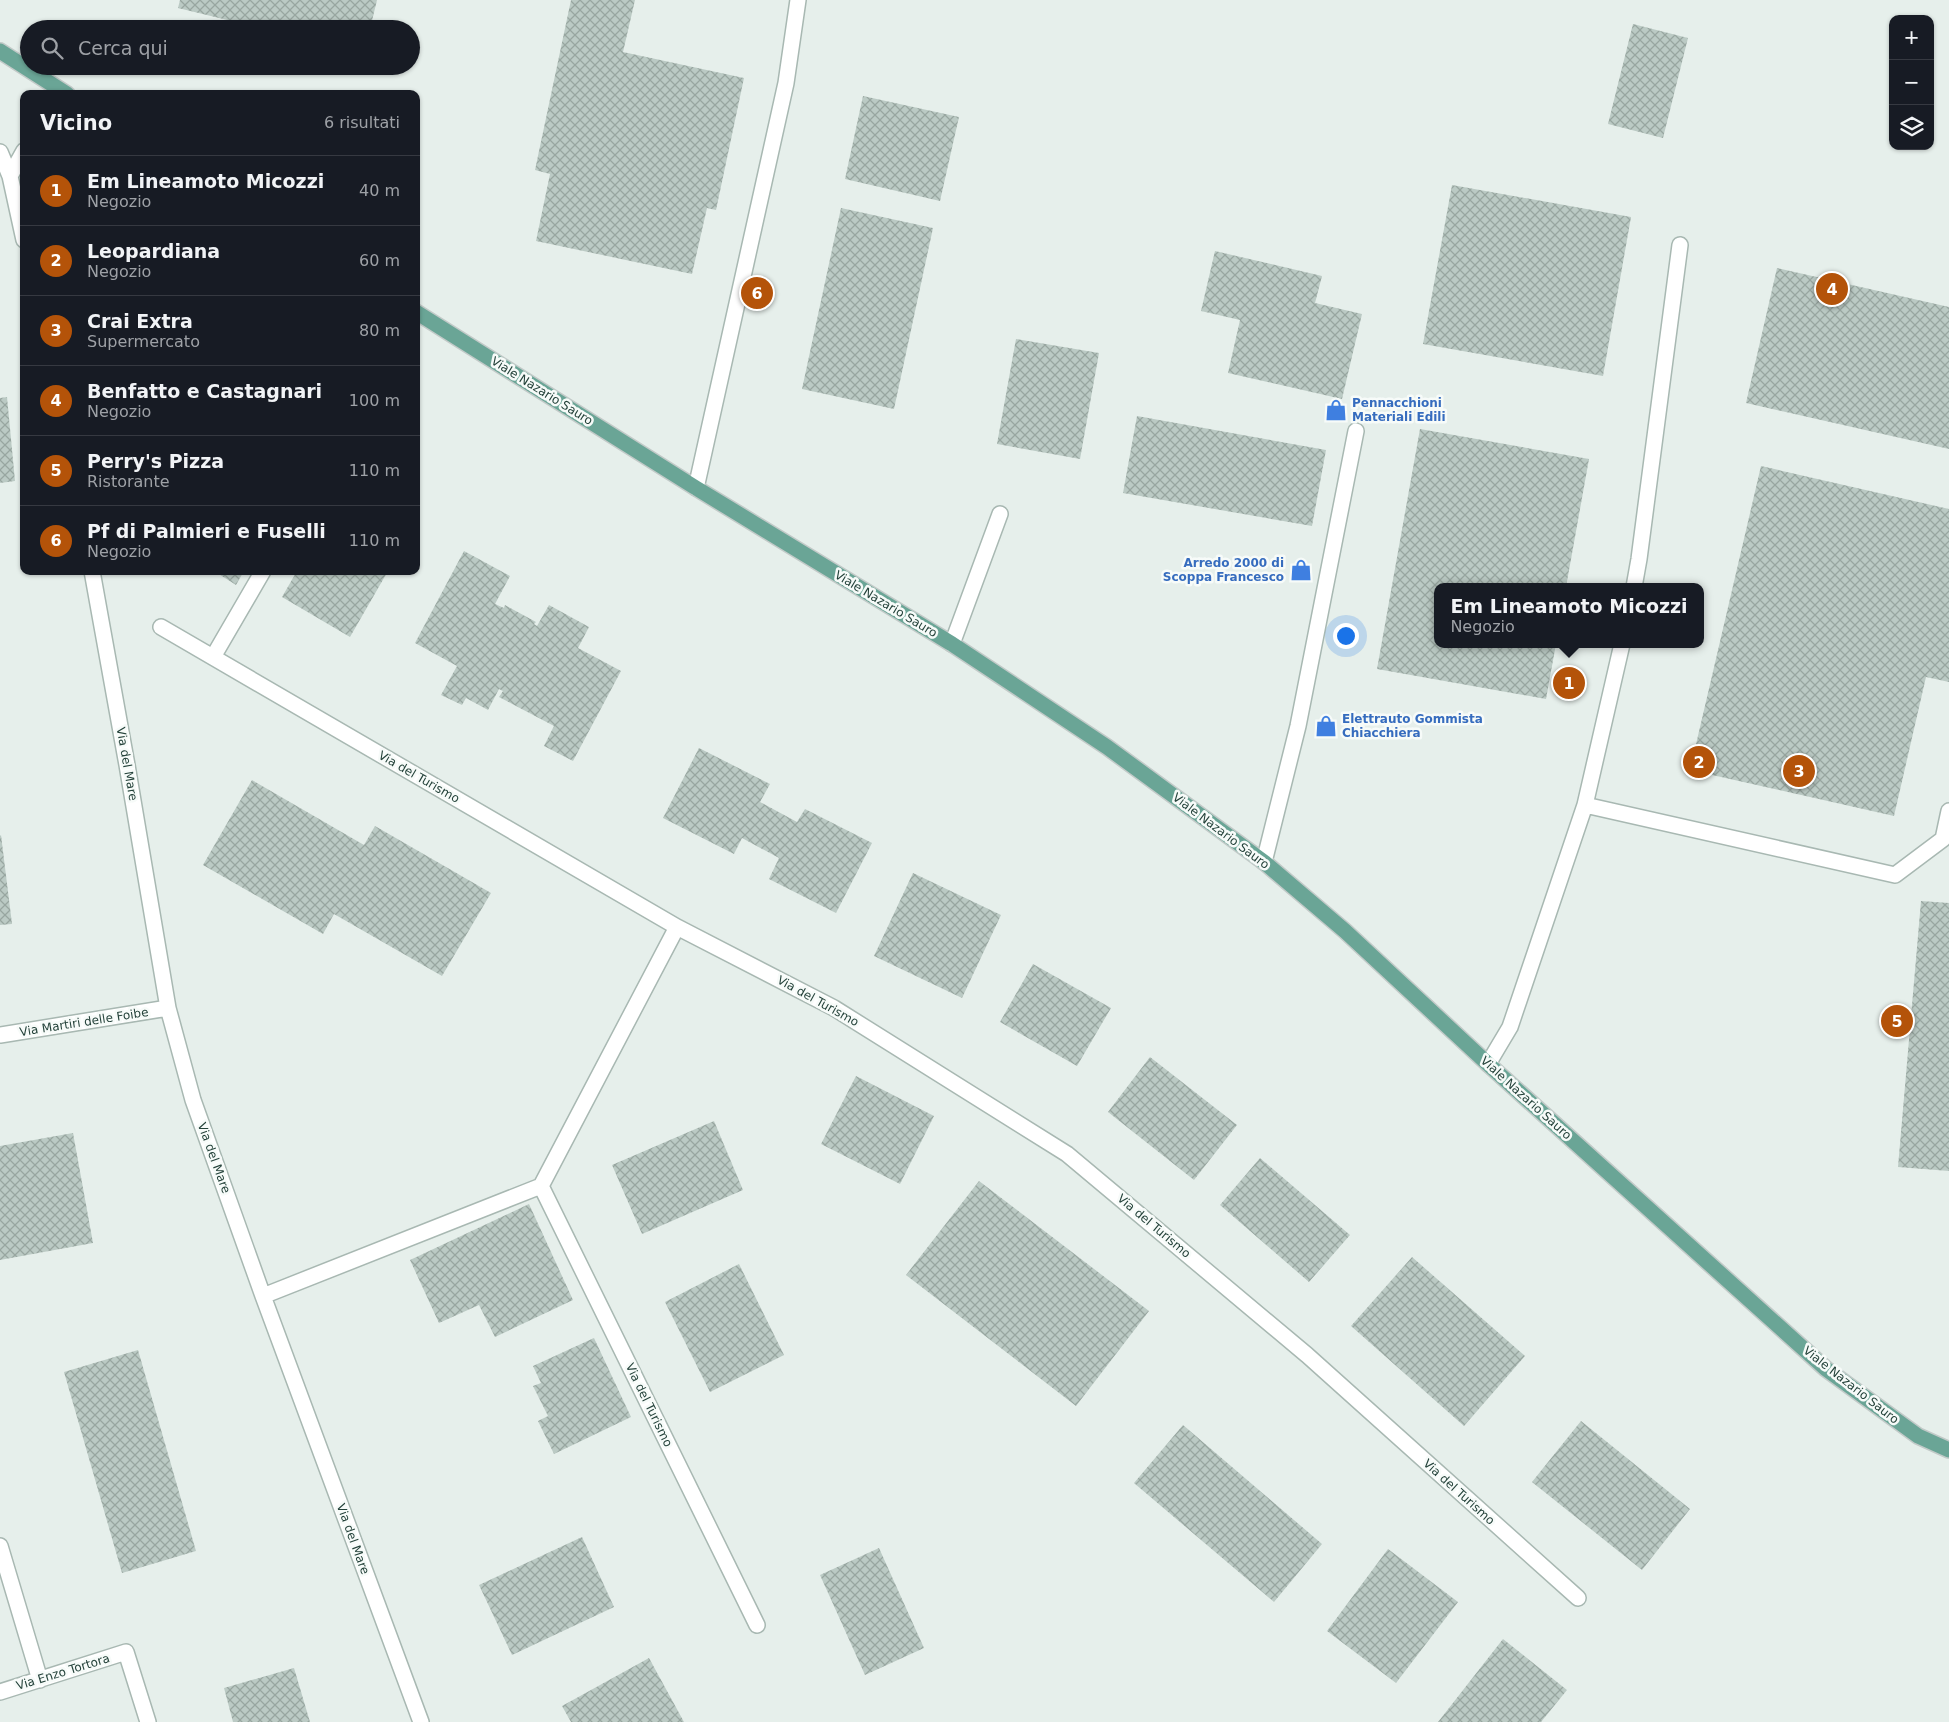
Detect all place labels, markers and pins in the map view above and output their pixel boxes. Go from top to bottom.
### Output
pin: 4 [1816,270,1848,308]
pin: 6 [741,274,773,312]
place label: Pennacchioni Materiali Edili [1352,396,1446,424]
shop icon: Pennacchioni Materiali Edili [1323,397,1349,423]
place label: Arredo 2000 di Scoppa Francesco [1163,556,1284,584]
shop icon: Arredo 2000 di Scoppa Francesco [1288,557,1314,583]
pin: 1 [1553,664,1585,702]
place label: Elettrauto Gommista Chiacchiera [1342,712,1483,740]
shop icon: Elettrauto Gommista Chiacchiera [1313,713,1339,739]
pin: 2 [1683,743,1715,781]
pin: 3 [1783,752,1815,790]
pin: 5 [1881,1002,1913,1040]

